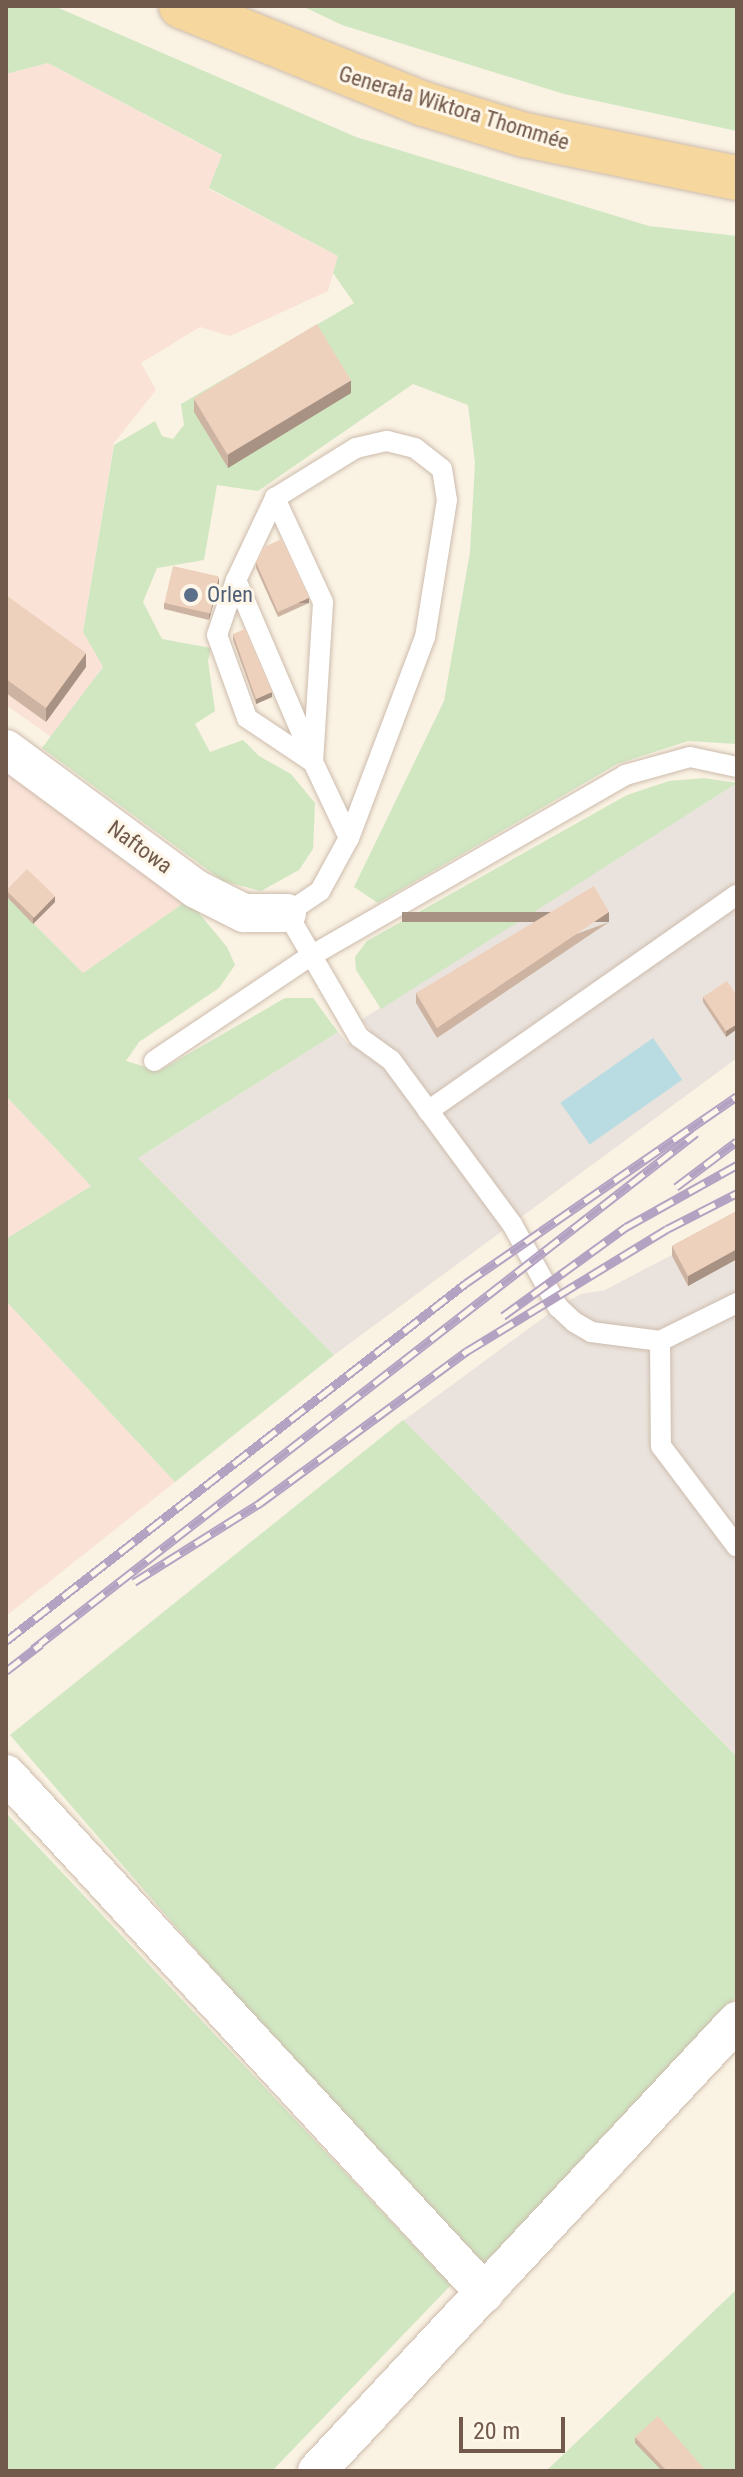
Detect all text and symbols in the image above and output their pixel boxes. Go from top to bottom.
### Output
street label: Generała Wiktora Thommée [335,60,573,156]
place label: Orlen [207,582,253,608]
marker: Orlen [182,586,200,604]
street label: Naftowa [103,815,177,879]
scale bar [463,2401,569,2451]
text: 20 m [473,2417,520,2445]

